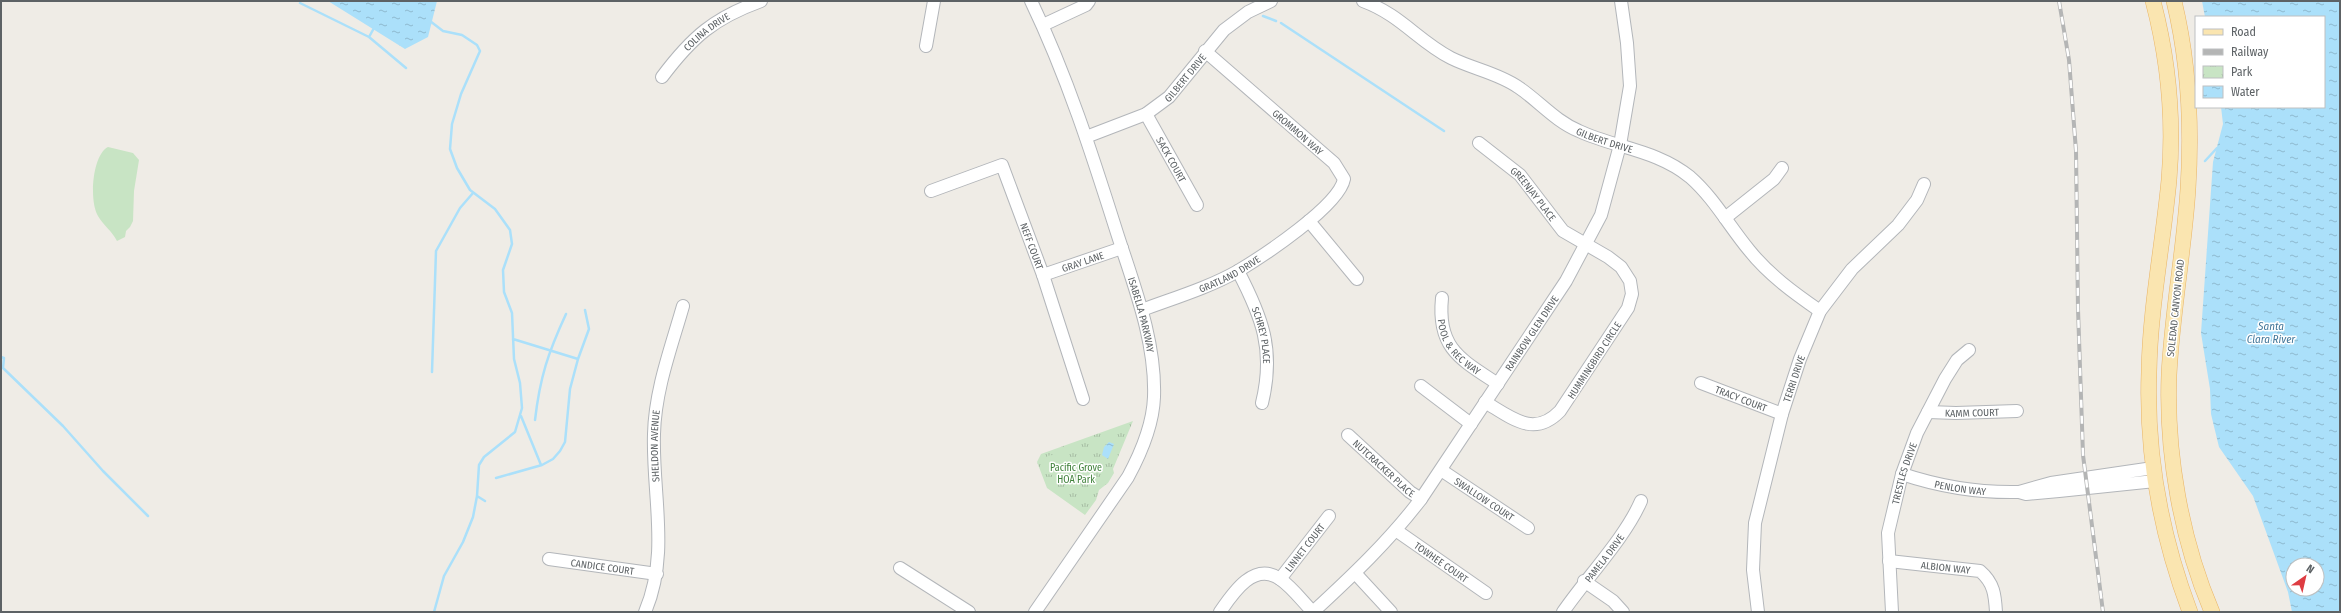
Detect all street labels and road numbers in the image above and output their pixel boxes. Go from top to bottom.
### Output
street label: COLINA DRIVE [681,11,732,54]
street label: GILBERT DRIVE [1163,51,1209,105]
street label: GROMMON WAY [1269,107,1325,158]
street label: GILBERT DRIVE [1574,125,1634,156]
street label: SACK COURT [1153,135,1188,185]
street label: GREENJAY PLACE [1508,165,1558,224]
street label: NEFF COURT [1017,221,1046,272]
street label: GRAY LANE [1060,250,1106,275]
street label: GRATLAND DRIVE [1197,253,1263,296]
street label: SOLEDAD CANYON ROAD [2165,259,2187,357]
street label: ISABELLA PARKWAY [1125,276,1156,353]
street label: RAINBOW GLEN DRIVE [1503,293,1562,373]
street label: SCHREY PLACE [1249,305,1272,364]
street label: POOL & REC WAY [1435,318,1483,378]
street label: HUMMINGBIRD CIRCLE [1565,319,1624,401]
street label: TERRI DRIVE [1781,353,1808,404]
street label: TRACY COURT [1713,384,1769,415]
street label: KAMM COURT [1945,407,2000,420]
street label: SHELDON AVENUE [649,409,663,482]
street label: NUTCRACKER PLACE [1350,438,1417,501]
street label: TRESTLES DRIVE [1890,441,1920,506]
street label: SWALLOW COURT [1452,476,1516,524]
street label: PENLON WAY [1933,478,1986,498]
street label: LINNET COURT [1283,521,1328,575]
street label: PAMELA DRIVE [1583,532,1627,585]
street label: TOWHEE COURT [1412,540,1470,586]
street label: CANDICE COURT [570,557,635,578]
street label: ALBION WAY [1920,560,1971,577]

